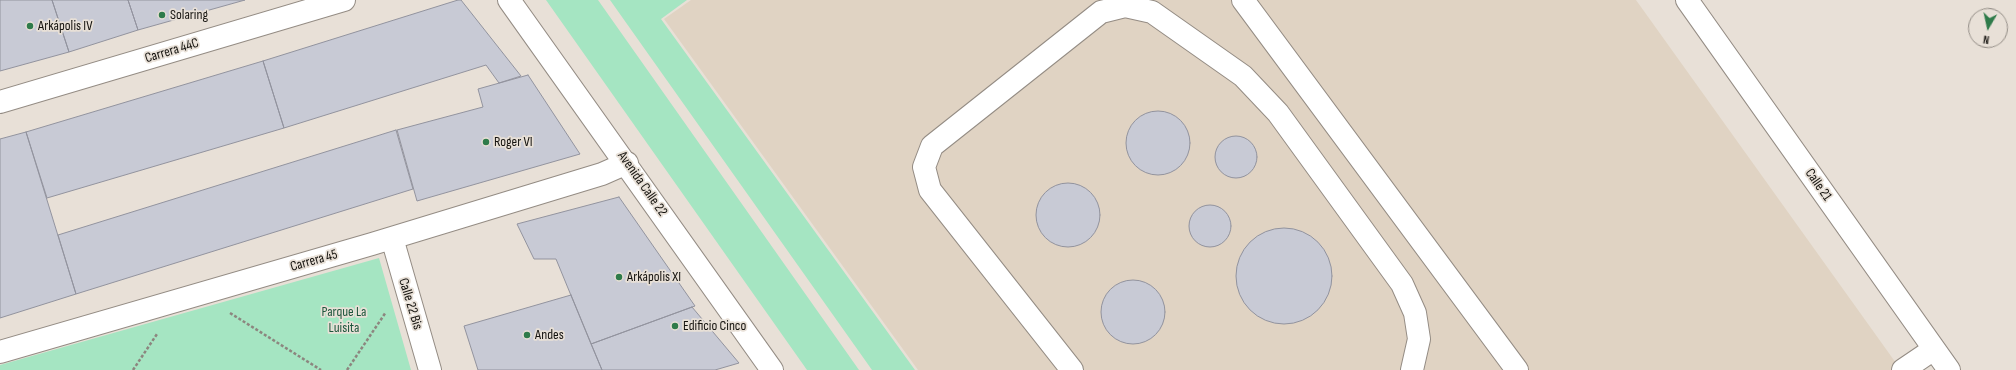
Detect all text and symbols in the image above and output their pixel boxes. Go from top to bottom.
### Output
place label: Solaring [170,7,208,23]
north arrow [1968,8,2008,48]
marker: Solaring [157,10,167,20]
place label: Arkápolis IV [38,18,93,34]
marker: Arkápolis IV [25,21,35,31]
text: N [1982,32,1990,46]
street label: Carrera 44C [143,35,201,67]
place label: Roger VI [494,134,533,150]
marker: Roger VI [481,137,491,147]
street label: Avenida Calle 22 [614,148,670,220]
street label: Calle 21 [1801,166,1835,204]
street label: Carrera 45 [288,246,340,276]
place label: Arkápolis XI [627,269,681,285]
marker: Arkápolis XI [614,272,624,282]
street label: Calle 22 Bis [394,276,426,332]
park label: Parque La Luisita [321,304,367,336]
place label: Edificio Cinco [683,318,746,334]
marker: Edificio Cinco [670,321,680,331]
place label: Andes [535,327,564,343]
marker: Andes [522,330,532,340]

